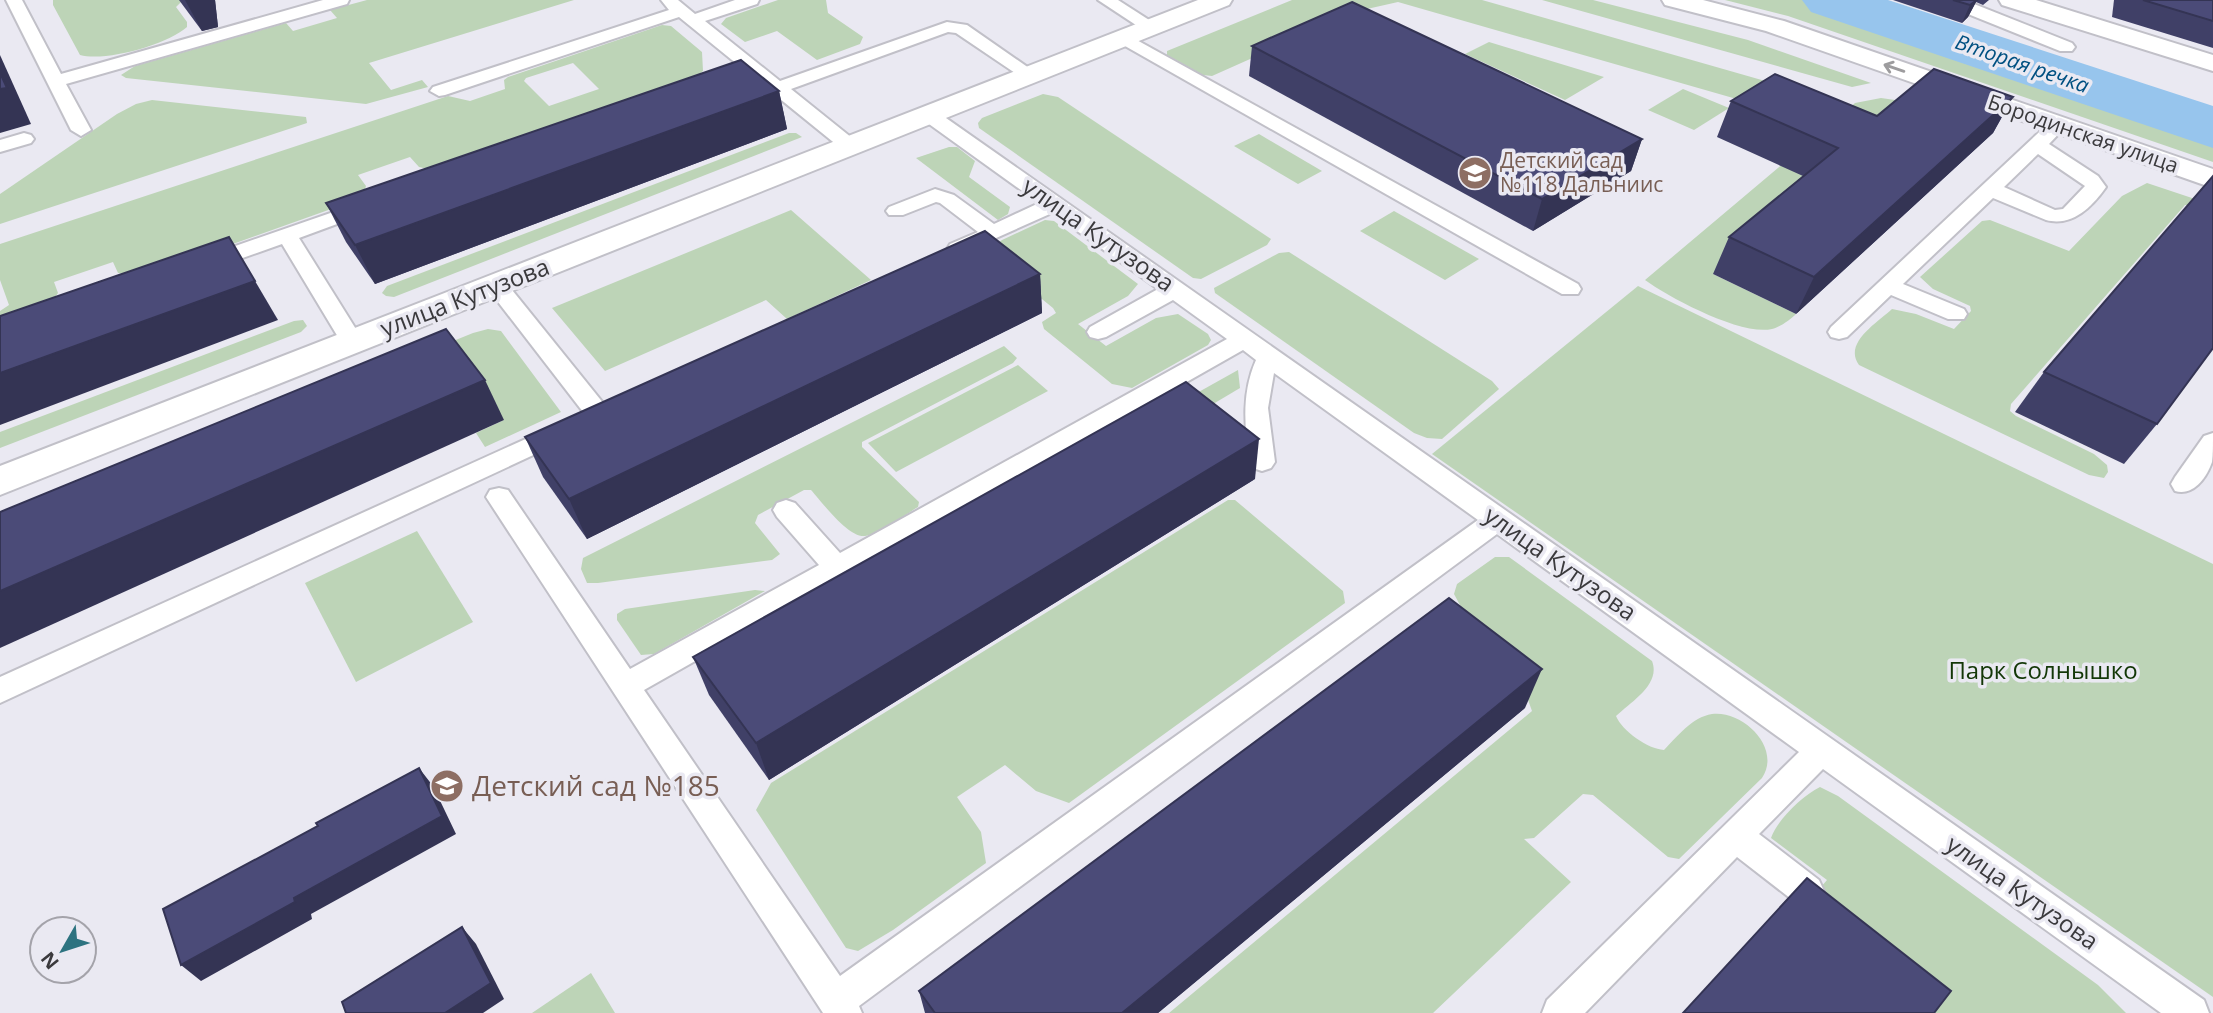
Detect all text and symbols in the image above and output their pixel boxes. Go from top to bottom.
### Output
water label: Вторая речка [1952,27,2093,99]
one-way arrow [1884,61,1906,73]
street label: Бородинская улица [1984,87,2182,179]
place label: Детский сад №118 Дальниис [1500,146,1663,198]
school or university icon: Детский сад №118 Дальниис [1456,154,1494,192]
street label: улица Кутузова [1016,169,1182,299]
street label: улица Кутузова [375,249,554,344]
street label: улица Кутузова [1478,498,1644,628]
park label: Парк Солнышко [1948,653,2138,686]
place label: Детский сад №185 [472,766,720,804]
school or university icon: Детский сад №185 [428,767,466,805]
street label: улица Кутузова [1940,827,2106,957]
north arrow [28,915,98,985]
text: N [35,947,65,975]

